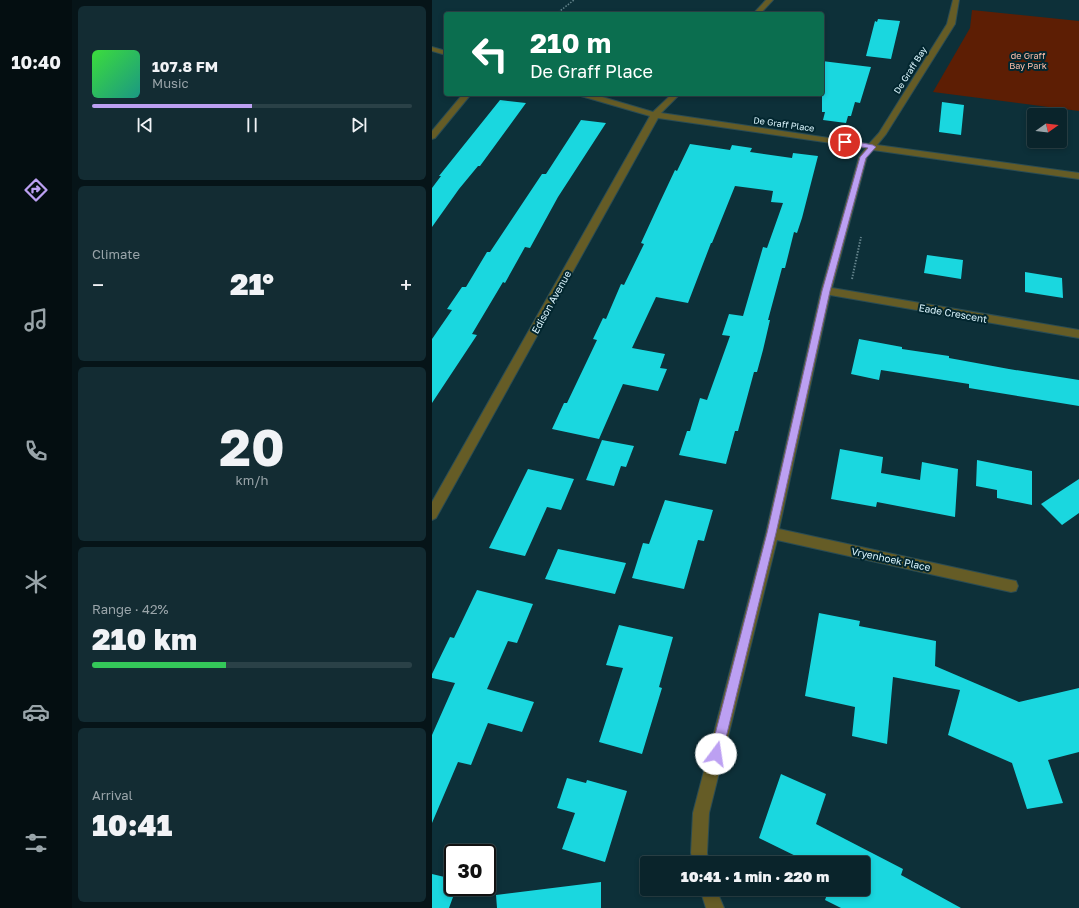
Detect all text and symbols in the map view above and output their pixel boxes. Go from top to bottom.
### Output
text: 210 m [530,26,611,59]
icon: left [464,28,516,80]
street label: De Graff Bay [891,44,929,96]
park label: de Graff Bay Park [1009,50,1047,71]
text: 10:40 [11,51,61,73]
text: 107.8 FM [152,57,218,75]
text: De Graff Place [530,60,653,82]
text: Music [152,75,189,91]
north arrow [1027,108,1067,148]
map controls [1027,108,1067,148]
icon: previous [134,114,156,136]
icon: pause [241,114,263,136]
icon: next [348,114,370,136]
street label: De Graff Place [753,114,815,134]
pin [828,125,862,159]
icon: arrive [834,131,856,153]
icon: directions [22,176,50,204]
text: Climate [92,246,140,262]
text: 21° [230,266,274,302]
street label: Edison Avenue [529,268,573,336]
text: − [92,271,104,298]
text: + [400,271,412,298]
street label: Eade Crescent [918,301,988,325]
icon: music [22,306,50,334]
text: 20 [219,415,285,477]
icon: phone [22,437,50,465]
text: km/h [235,472,269,488]
street label: Vryenhoek Place [850,545,932,573]
icon: climate [22,568,50,596]
text: Range · 42% [92,601,168,617]
text: 210 km [92,621,197,657]
icon: car [22,698,50,726]
position arrow [695,733,737,775]
text: Arrival [92,787,133,803]
text: 10:41 [92,807,172,843]
icon: filters [22,829,50,857]
speed limit sign: 30 [444,844,496,896]
text: 10:41 · 1 min · 220 m [681,867,829,885]

